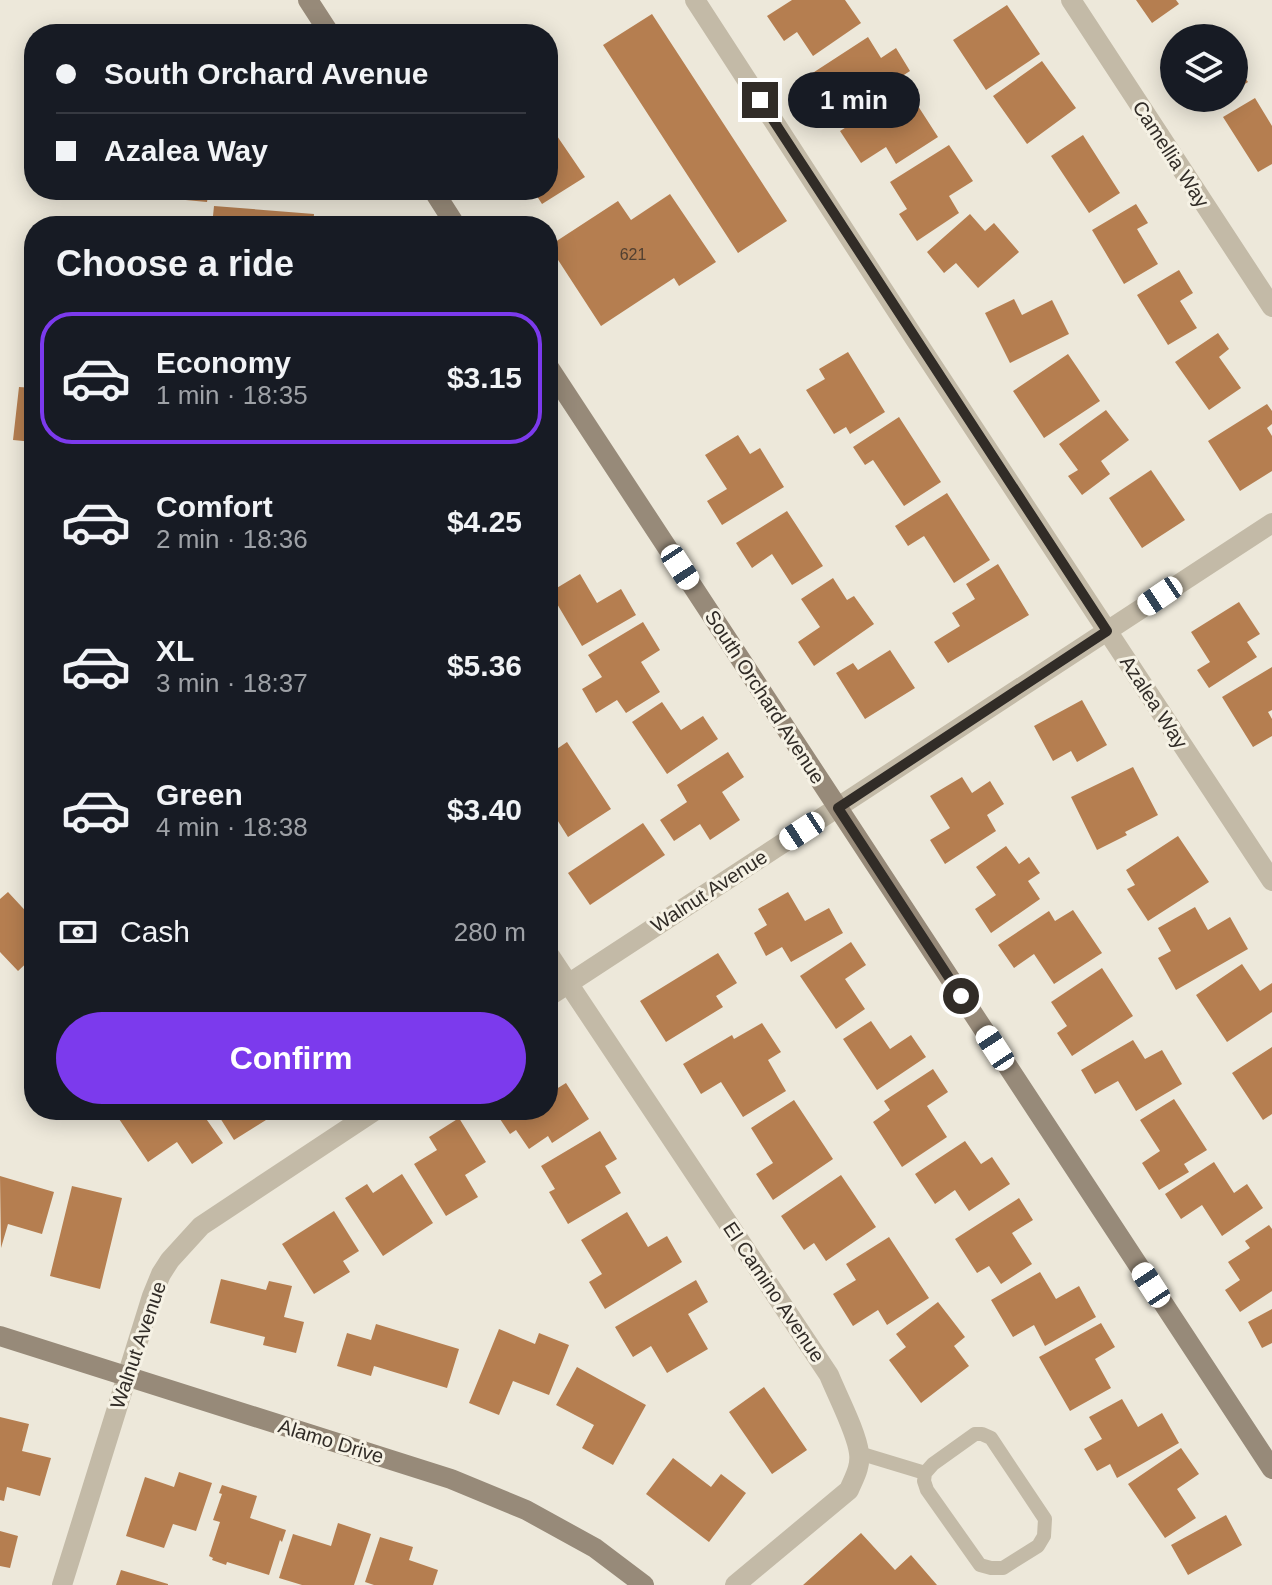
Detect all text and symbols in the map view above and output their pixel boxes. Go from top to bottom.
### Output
map controls [1160,24,1248,112]
button: layers [1160,24,1248,112]
text: South Orchard Avenue [104,57,429,90]
callout: 1 min [788,72,920,128]
route end [742,82,778,118]
text: 1 min [820,85,888,115]
street label: Camellia Way [1128,97,1214,211]
text: Azalea Way [104,134,268,167]
text: Choose a ride [56,243,294,284]
house number: 621 [620,246,646,263]
icon: car [60,342,132,414]
text: Economy [156,346,291,379]
text: $3.15 [447,361,522,394]
text: 1 min · 18:35 [156,380,308,410]
icon: car [60,486,132,558]
text: Comfort [156,490,273,523]
text: $4.25 [447,505,522,538]
text: 2 min · 18:36 [156,524,308,554]
car [657,540,703,594]
car [1133,573,1187,619]
street label: South Orchard Avenue [701,606,829,788]
icon: car [60,630,132,702]
text: XL [156,634,194,667]
text: $5.36 [447,649,522,682]
street label: Azalea Way [1116,652,1192,752]
text: 3 min · 18:37 [156,668,308,698]
icon: car [60,774,132,846]
text: Green [156,778,243,811]
text: $3.40 [447,793,522,826]
car [775,808,829,854]
text: 4 min · 18:38 [156,812,308,842]
street label: Walnut Avenue [647,845,771,937]
icon: cash [56,910,100,954]
text: Cash [120,915,190,948]
text: 280 m [454,917,526,947]
route start [943,978,979,1014]
button: Confirm [56,1012,526,1104]
car [972,1021,1018,1075]
street label: El Camino Avenue [719,1218,829,1366]
car [1128,1258,1174,1312]
street label: Walnut Avenue [106,1278,170,1412]
street label: Alamo Drive [276,1415,386,1467]

